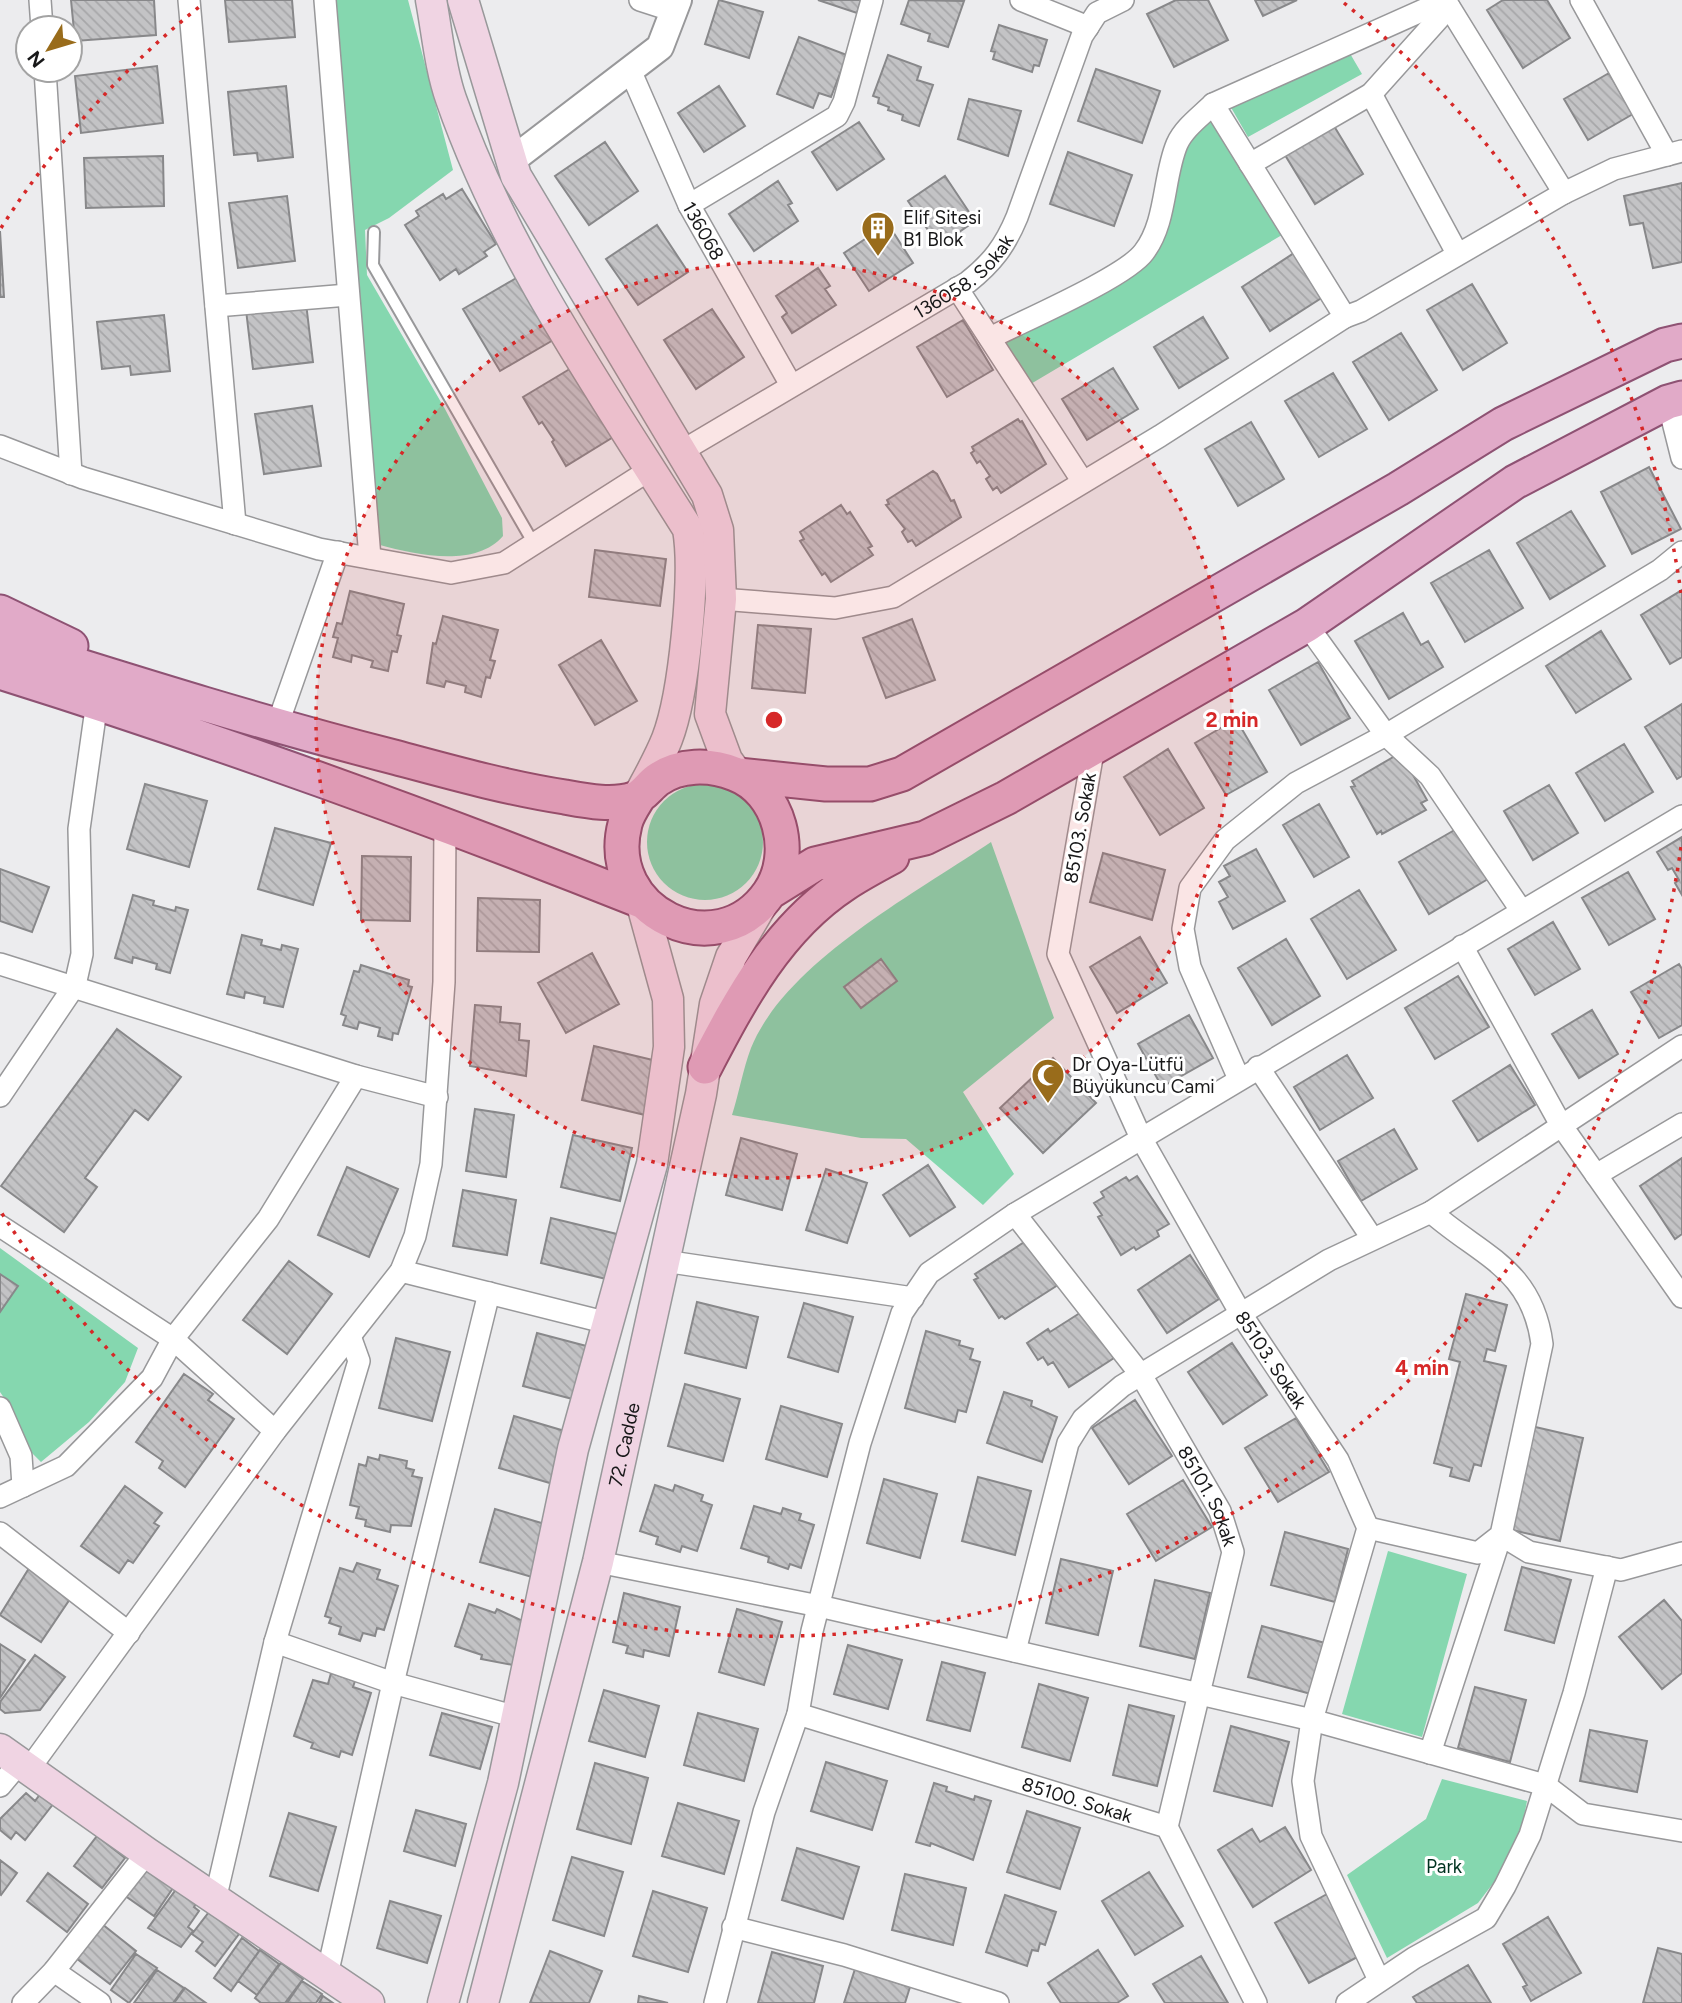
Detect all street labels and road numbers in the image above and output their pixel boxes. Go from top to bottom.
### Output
street label: 136068 [678,197,729,264]
street label: 136058. Sokak [909,230,1018,323]
street label: 85103. Sokak [1059,770,1101,885]
street label: 85103. Sokak [1231,1306,1312,1413]
street label: 72. Cadde [603,1400,644,1489]
street label: 85101. Sokak [1173,1442,1242,1550]
street label: 85100. Sokak [1019,1772,1136,1827]

